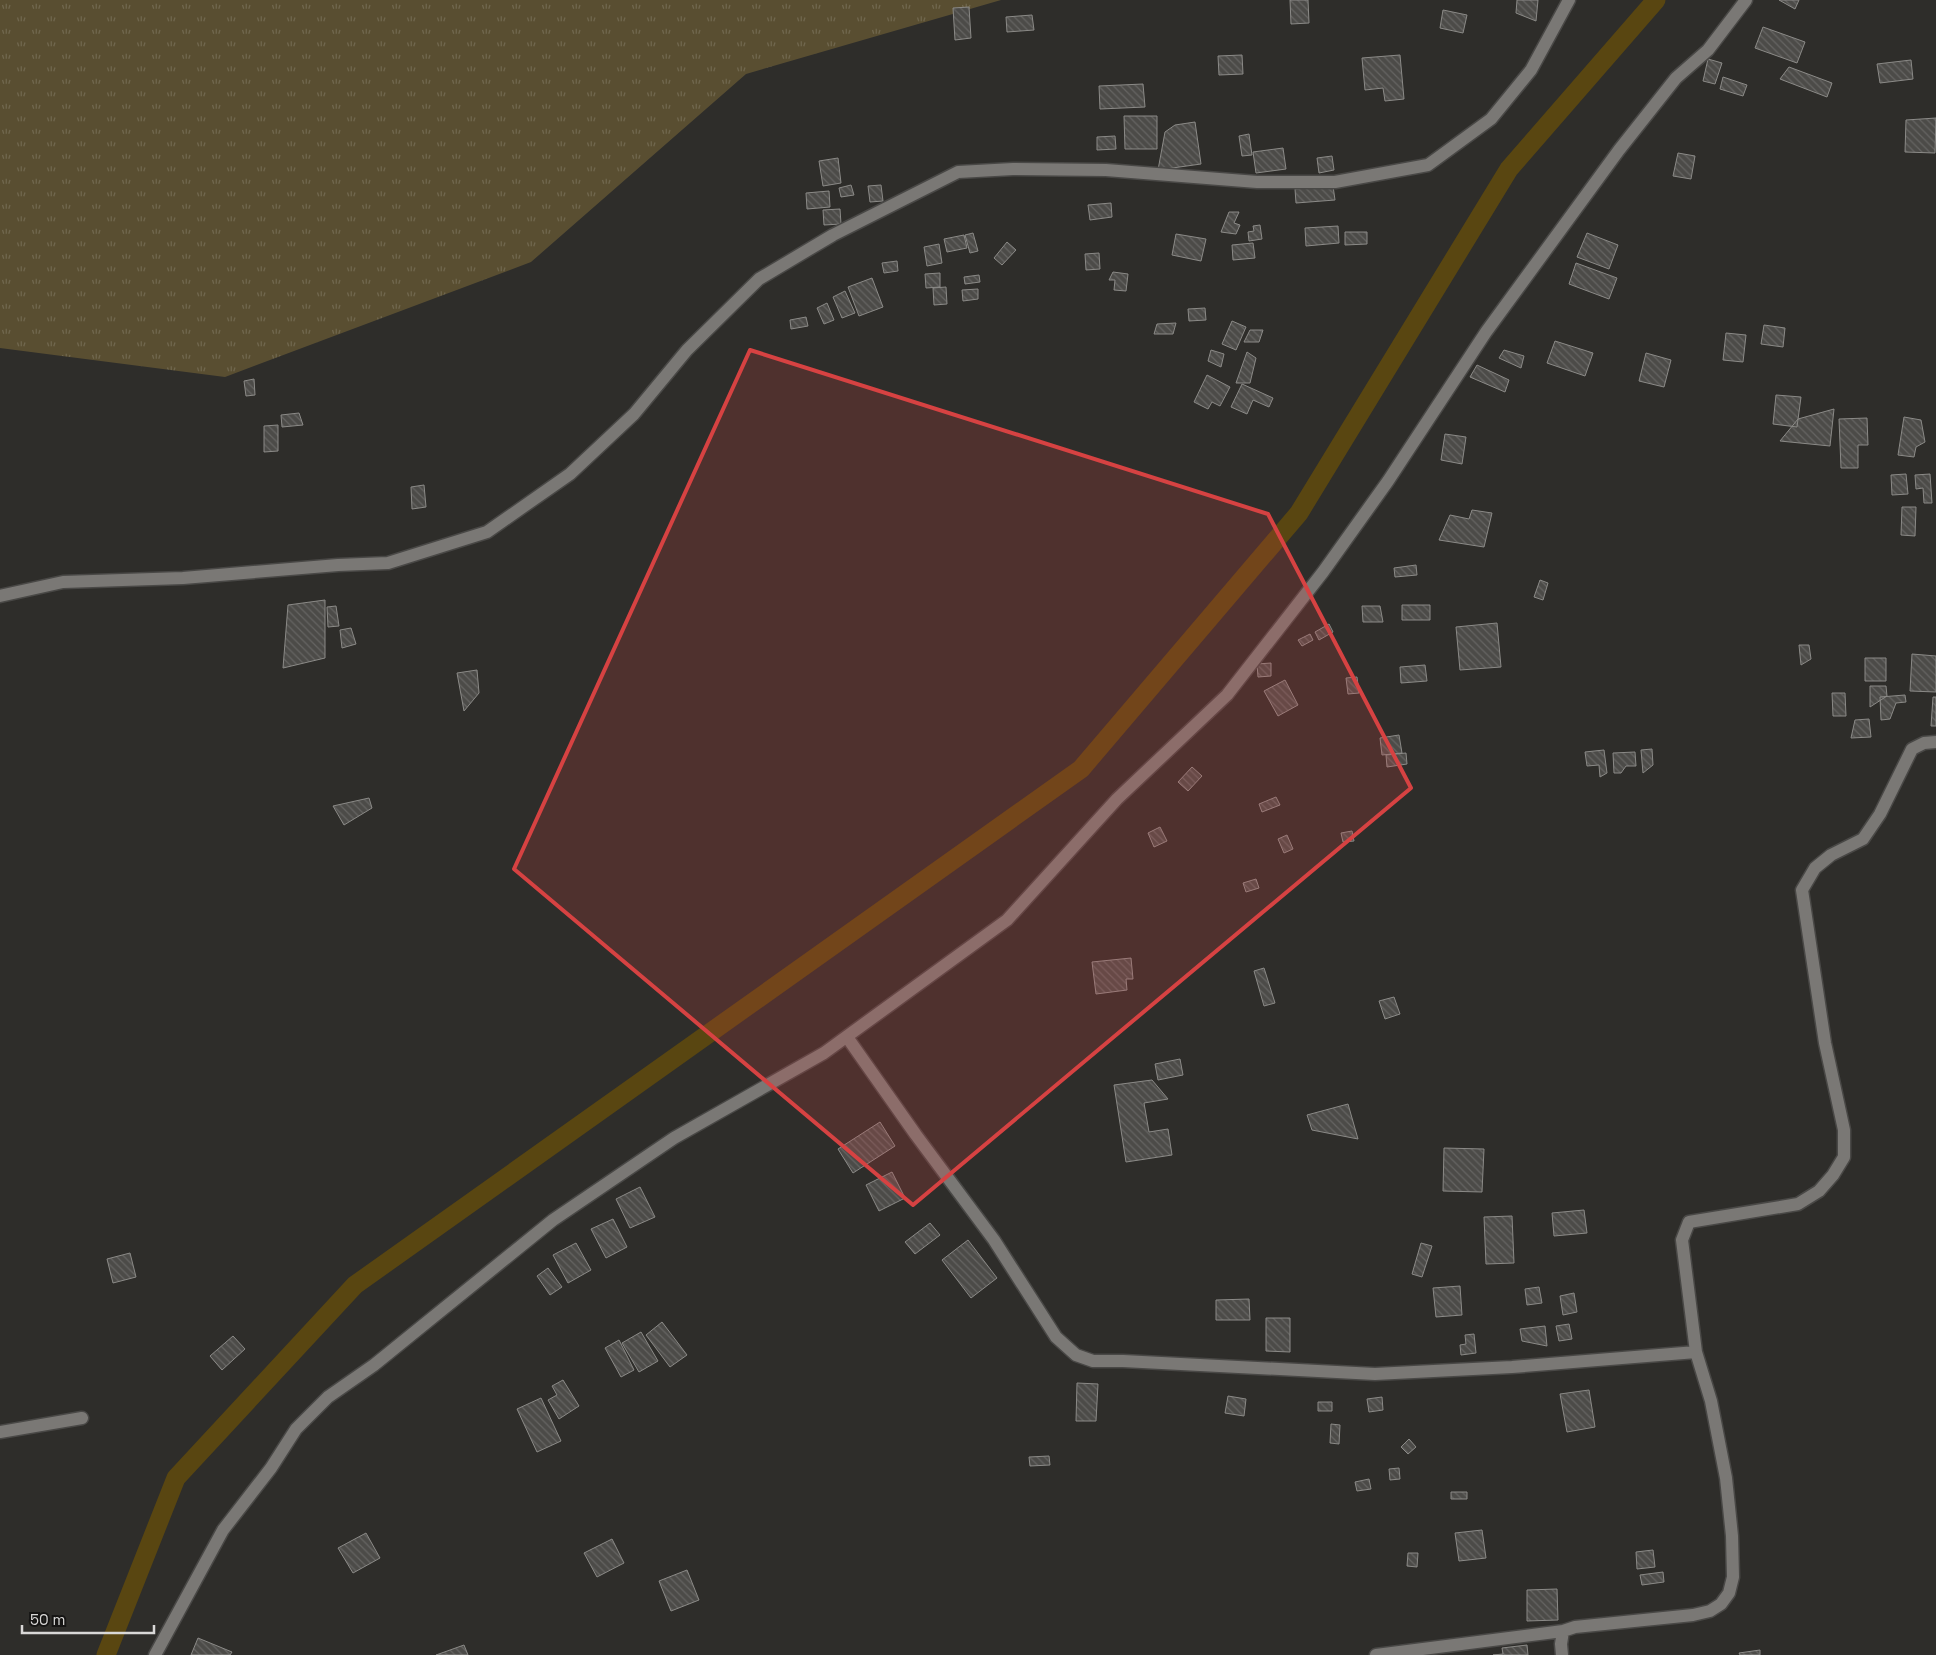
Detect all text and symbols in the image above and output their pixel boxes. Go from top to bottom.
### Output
scale bar [22,1602,155,1634]
text: 50 m [30,1610,65,1629]

